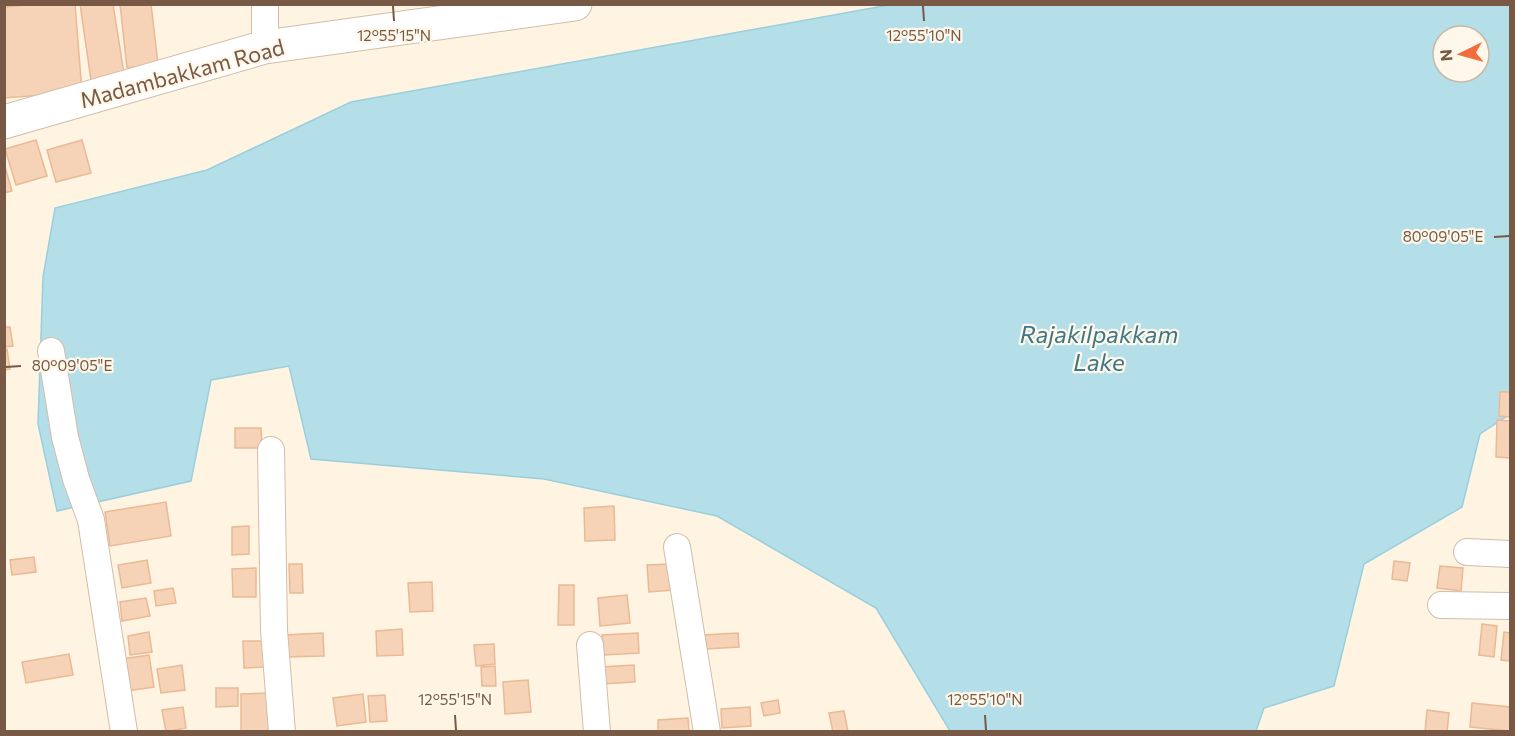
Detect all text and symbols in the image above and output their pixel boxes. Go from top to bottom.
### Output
north arrow [1431,24,1491,84]
text: 12°55'15"N [357,26,431,44]
text: 12°55'10"N [886,26,962,44]
street label: Madambakkam Road [77,33,287,113]
text: N [1436,49,1456,62]
text: 80°09'05"E [1403,227,1483,245]
water label: Rajakilpakkam Lake [1020,319,1178,376]
text: 80°09'05"E [32,356,112,374]
text: 12°55'15"N [418,690,492,708]
text: 12°55'10"N [947,690,1023,708]

